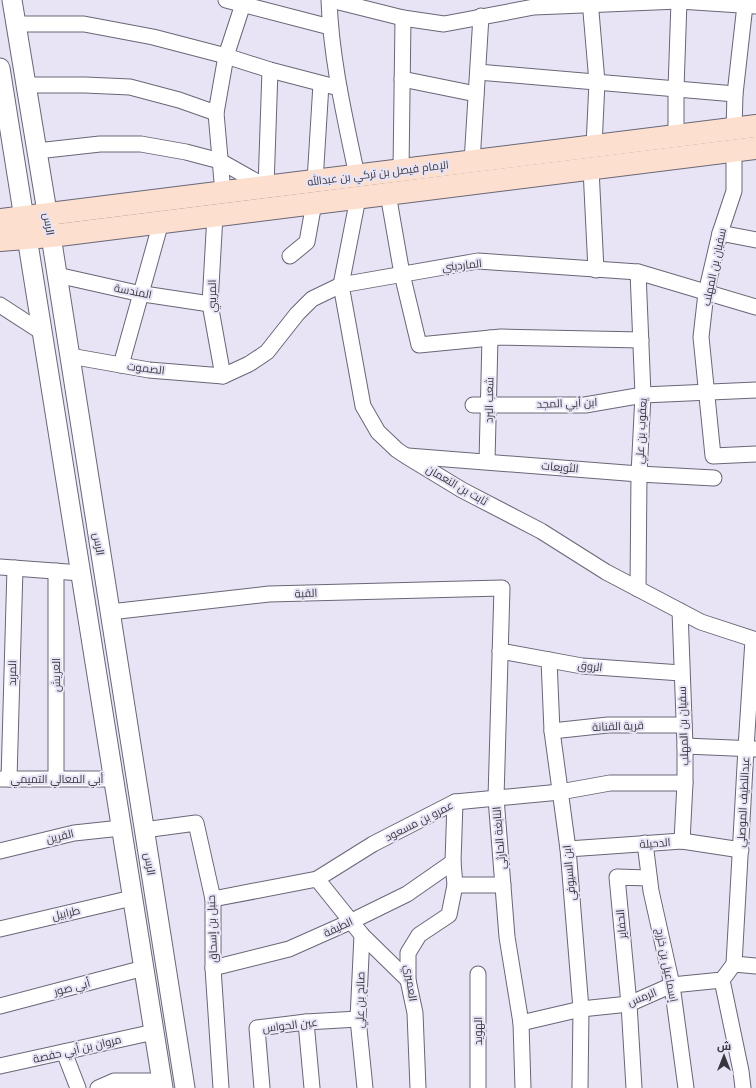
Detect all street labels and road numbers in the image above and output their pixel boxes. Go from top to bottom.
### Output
street label: الإمام فيصل بن تركي بن عبدالله [306,156,450,191]
street label: الرس [40,212,58,236]
street label: سفيان بن المهلب [699,227,729,307]
street label: المارديني [441,256,483,276]
street label: المريبي [205,279,221,312]
street label: المندسة [113,281,153,301]
street label: الصموت [126,359,166,377]
street label: شعب البرد [482,377,496,423]
street label: ابن أبي المجد [536,395,598,413]
street label: يعقوب بن علي [632,397,652,465]
street label: الثويعات [541,458,579,476]
street label: ثابت بن النعمان [424,462,490,508]
street label: الرس [90,532,108,556]
street label: القبة [294,586,318,600]
street label: العريش [49,658,63,692]
street label: الروق [577,658,603,674]
street label: المربد [5,660,19,686]
street label: سفيان بن المهلب [675,686,691,766]
street label: قرية القنانة [592,718,644,734]
street label: عبداللطيف الموصلي [734,756,754,848]
street label: أبي المعالي التميمي [10,772,104,788]
street label: عمرو بن مسعود [383,798,455,844]
street label: النابغة الحارثي [489,806,511,870]
street label: القرين [45,826,75,846]
street label: الدحيلة [639,835,671,851]
street label: ابن السيوفي [560,844,580,901]
street label: الرس [141,852,159,876]
street label: حنبل بن إسحاق [204,895,220,963]
street label: طرابيل [51,903,81,923]
street label: الحفاير [613,909,629,940]
street label: الطيفة [321,914,355,940]
street label: إسماعيل بن خزرج [652,927,681,1003]
street label: العميري [400,964,420,1002]
street label: صالح بن علي [353,972,369,1028]
street label: أبي صور [51,975,92,1001]
street label: الرمس [625,985,659,1009]
street label: عين الحواس [262,1015,318,1035]
street label: الهويد [471,1017,485,1045]
street label: مروان بن أبي حفصة [31,1032,123,1068]

